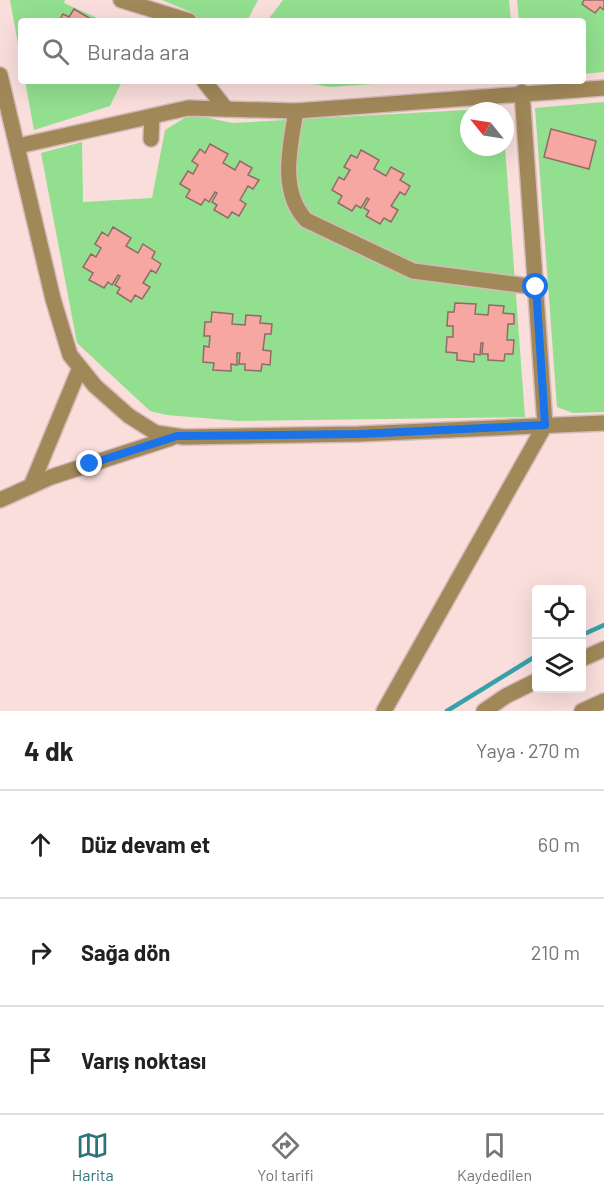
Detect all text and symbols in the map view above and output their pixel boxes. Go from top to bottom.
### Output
search box [18,18,586,84]
icon: search [39,35,72,68]
text: Burada ara [87,38,190,64]
north arrow [460,102,514,156]
route start [522,273,548,299]
route end [76,450,102,476]
map controls [532,585,586,693]
button: locate [532,585,586,639]
button: layers [532,639,586,693]
text: 4 dk [24,735,74,766]
text: Yaya · 270 m [476,738,580,762]
icon: ahead [24,828,57,861]
text: Düz devam et [81,831,210,857]
text: 60 m [538,832,580,856]
icon: right [24,936,57,969]
text: Sağa dön [81,939,170,965]
text: 210 m [531,940,580,964]
icon: arrive [24,1044,57,1077]
text: Varış noktası [81,1047,206,1073]
tab: Harita [72,1129,114,1184]
tab: Yol tarifi [257,1129,313,1184]
tab: Kaydedilen [457,1129,532,1184]

